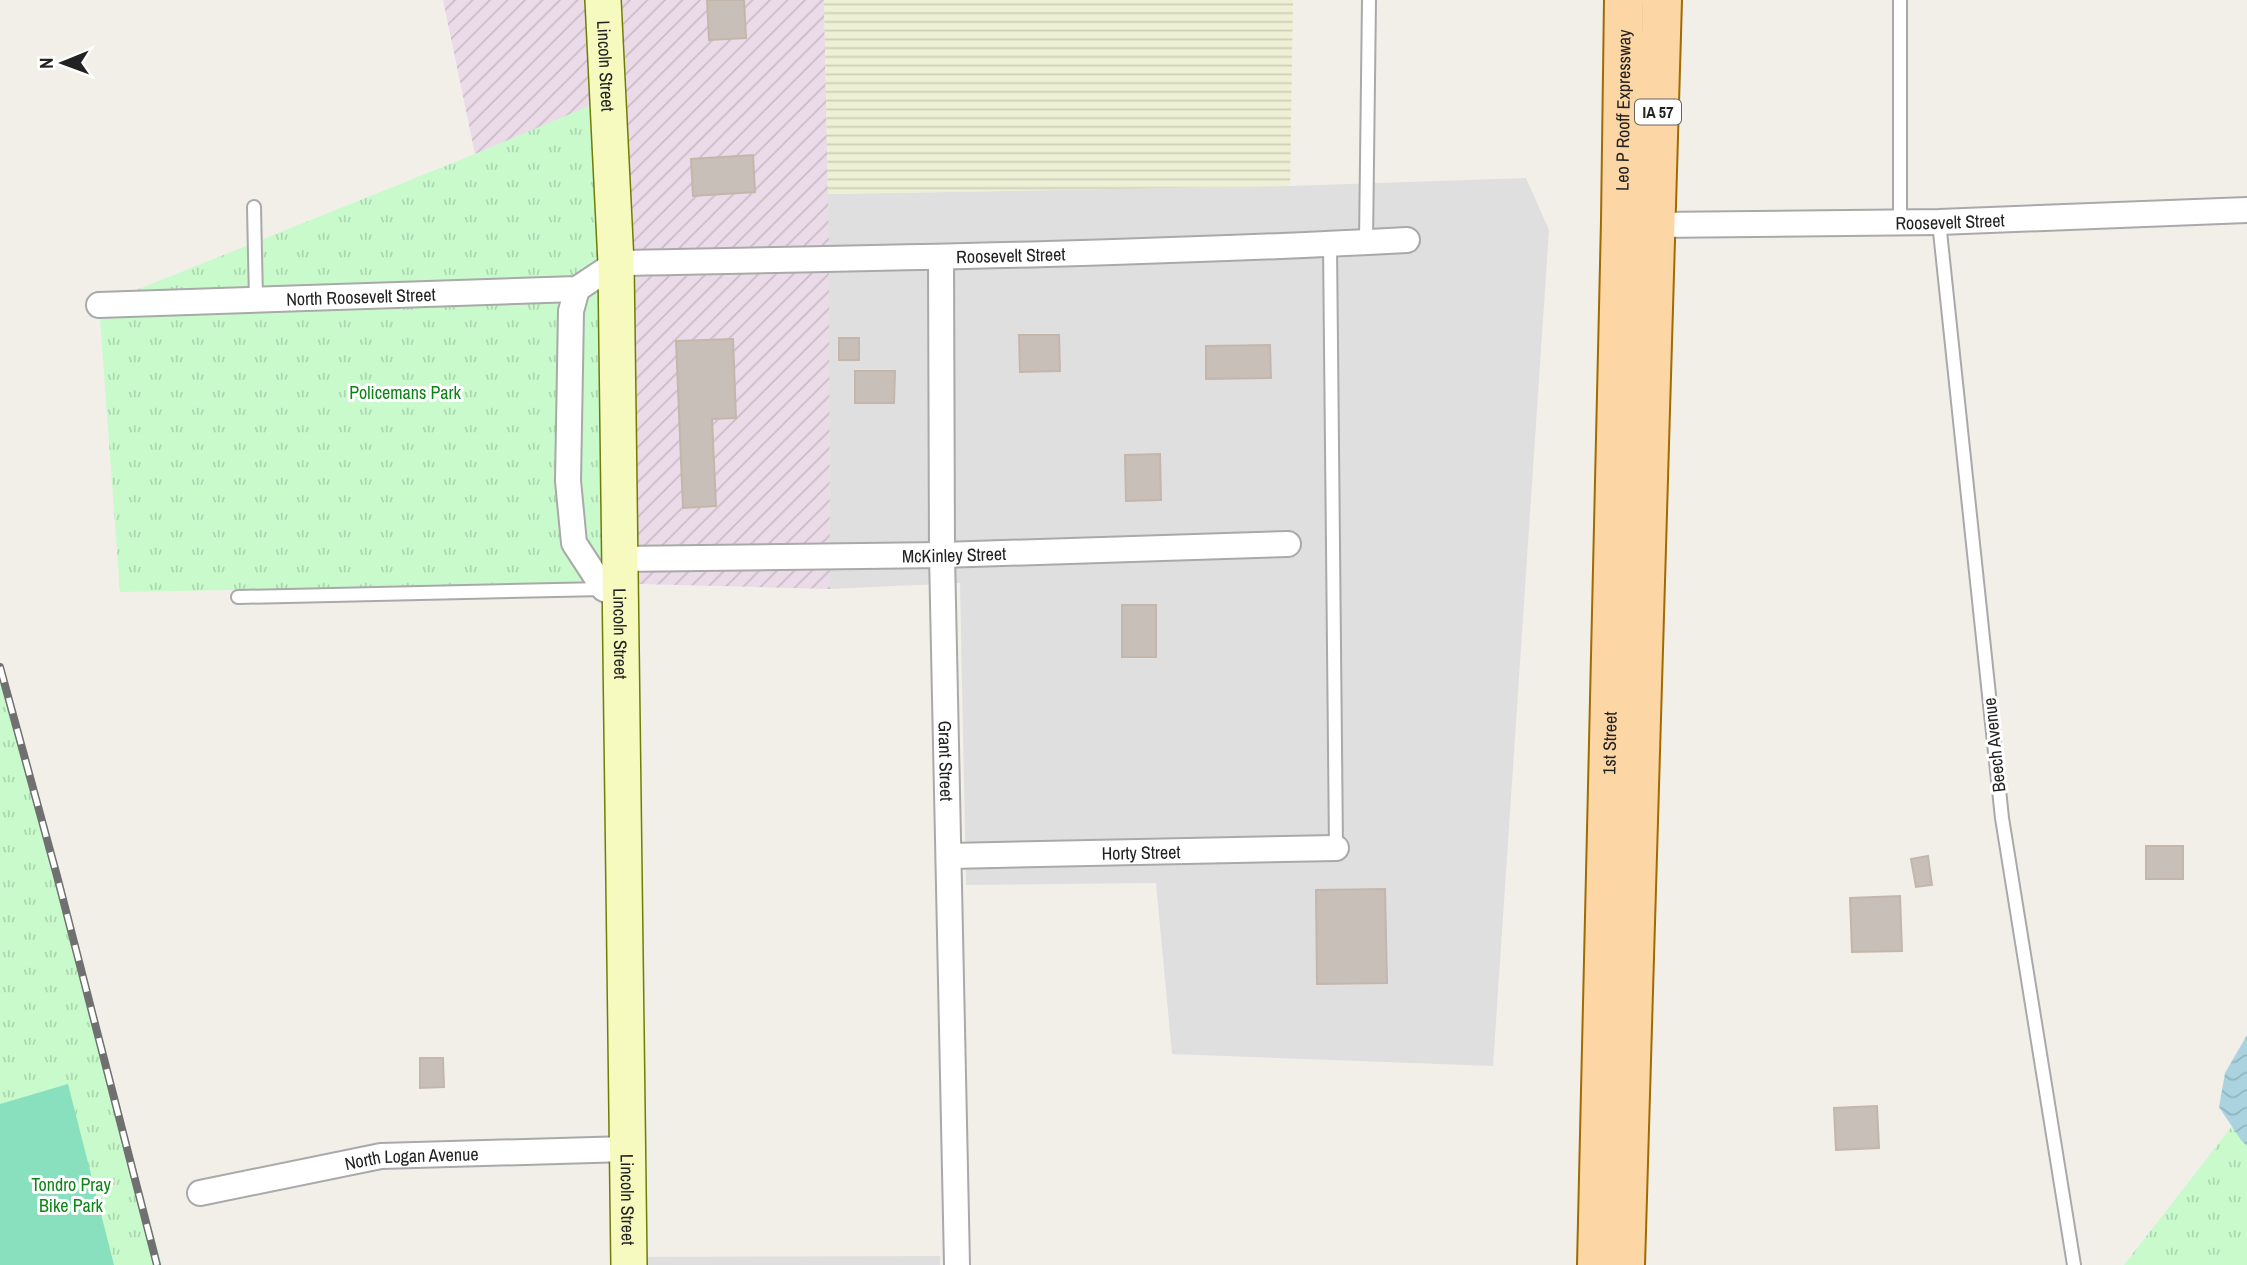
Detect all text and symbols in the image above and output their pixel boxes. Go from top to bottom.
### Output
street label: Lincoln Street [592,20,621,112]
north arrow [28,28,98,98]
street label: Leo P Rooff Expressway [1609,29,1636,191]
text: N [33,57,59,69]
road number: IA 57 [1635,100,1681,124]
street label: Roosevelt Street [1895,207,2005,235]
street label: Roosevelt Street [956,241,1066,269]
street label: North Roosevelt Street [286,281,436,311]
park label: Policemans Park [349,380,461,405]
street label: McKinley Street [902,540,1006,568]
street label: Lincoln Street [608,588,634,679]
street label: Beech Avenue [1977,696,2011,794]
street label: 1st Street [1596,711,1622,775]
street label: Grant Street [933,720,960,801]
street label: Horty Street [1101,839,1181,865]
street label: North Logan Avenue [342,1141,479,1176]
street label: Lincoln Street [615,1154,641,1245]
park label: Tondro Pray Bike Park [31,1172,111,1218]

